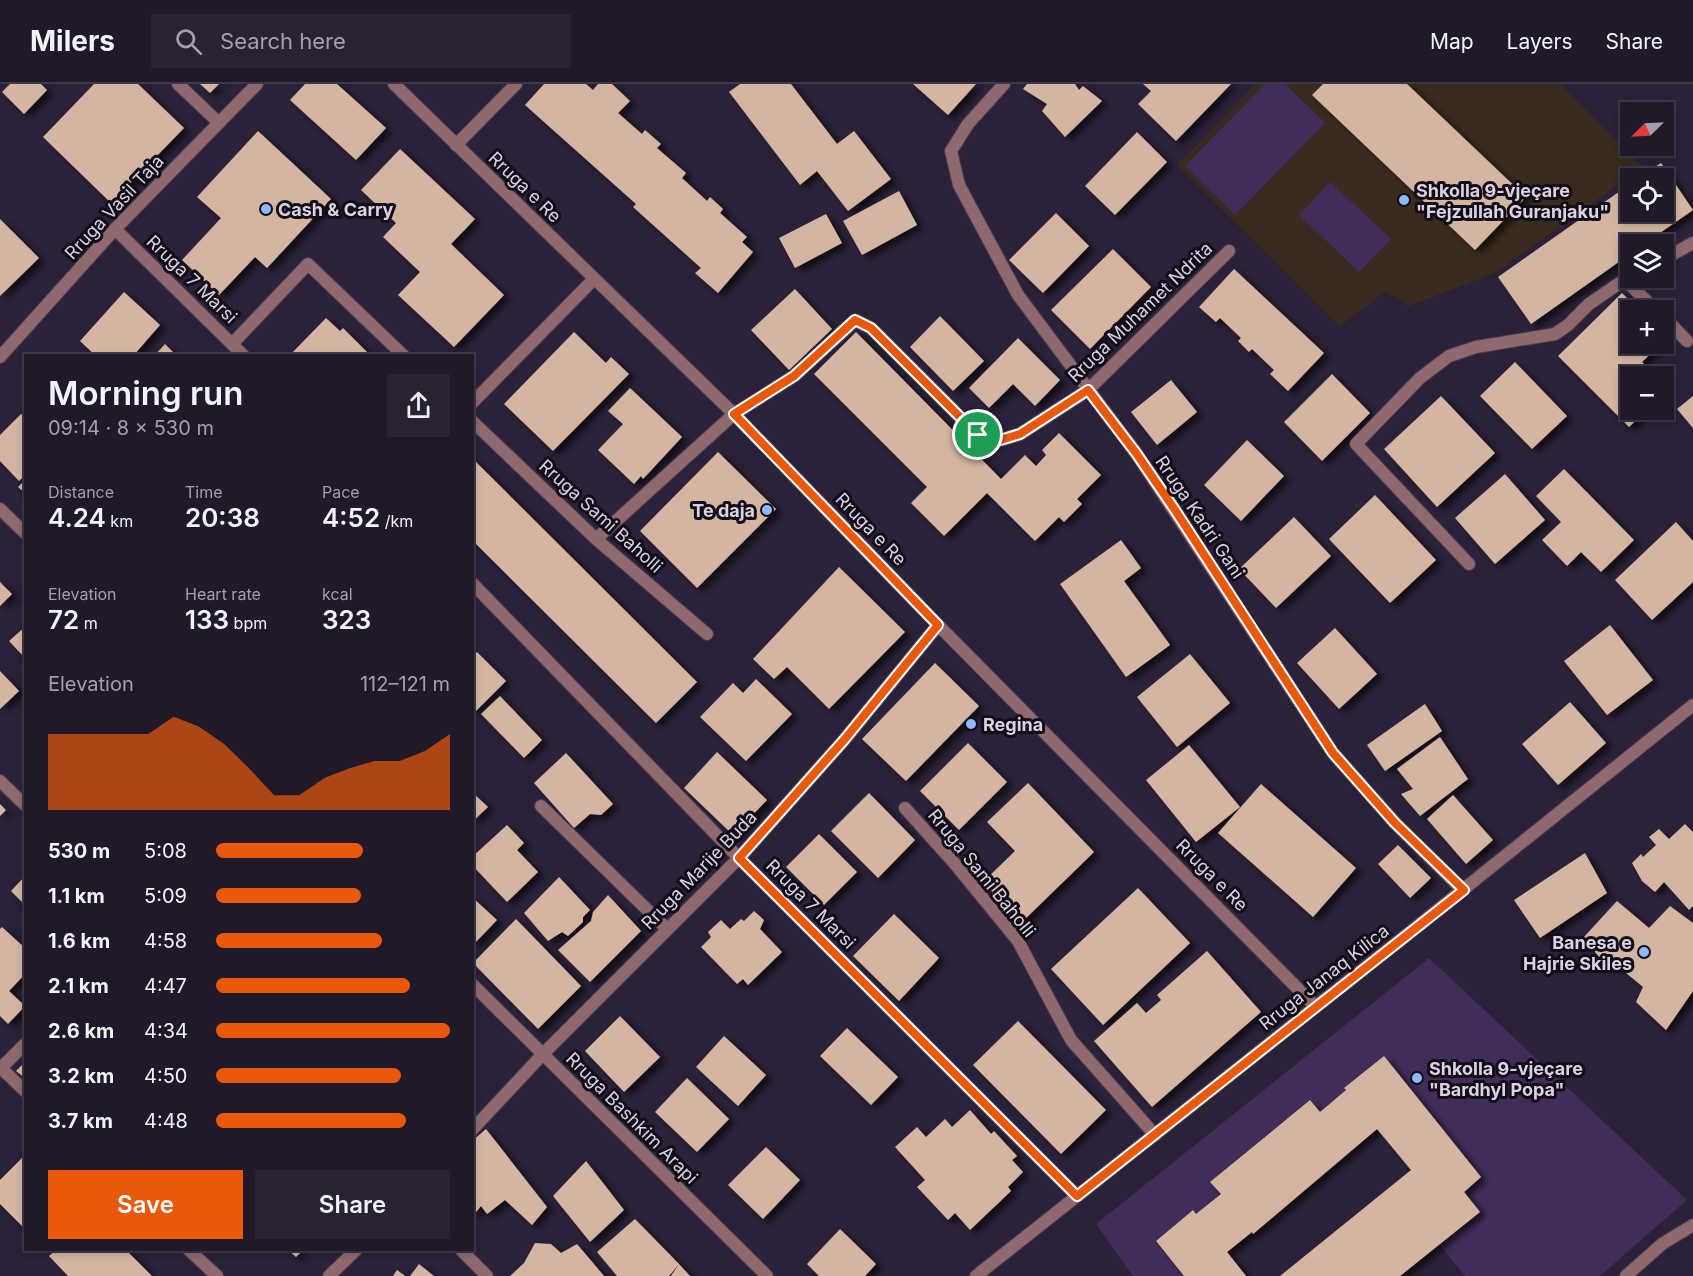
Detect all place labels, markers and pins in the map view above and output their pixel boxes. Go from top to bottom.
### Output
place label: Shkolla 9-vjeçare "Fejzullah Guranjaku" [1416,180,1609,222]
marker: Shkolla 9-vjeçare "Fejzullah Guranjaku" [1397,193,1411,207]
place label: Cash & Carry [278,199,394,220]
marker: Cash & Carry [259,202,273,216]
pin [952,409,1003,460]
place label: Te daja [692,500,755,521]
marker: Te daja [760,503,774,517]
place label: Regina [983,714,1043,735]
marker: Regina [964,717,978,731]
place label: Banesa e Hajrie Skiles [1523,932,1632,974]
marker: Banesa e Hajrie Skiles [1637,945,1651,959]
place label: Shkolla 9-vjeçare "Bardhyl Popa" [1429,1058,1583,1100]
marker: Shkolla 9-vjeçare "Bardhyl Popa" [1410,1071,1424,1085]

